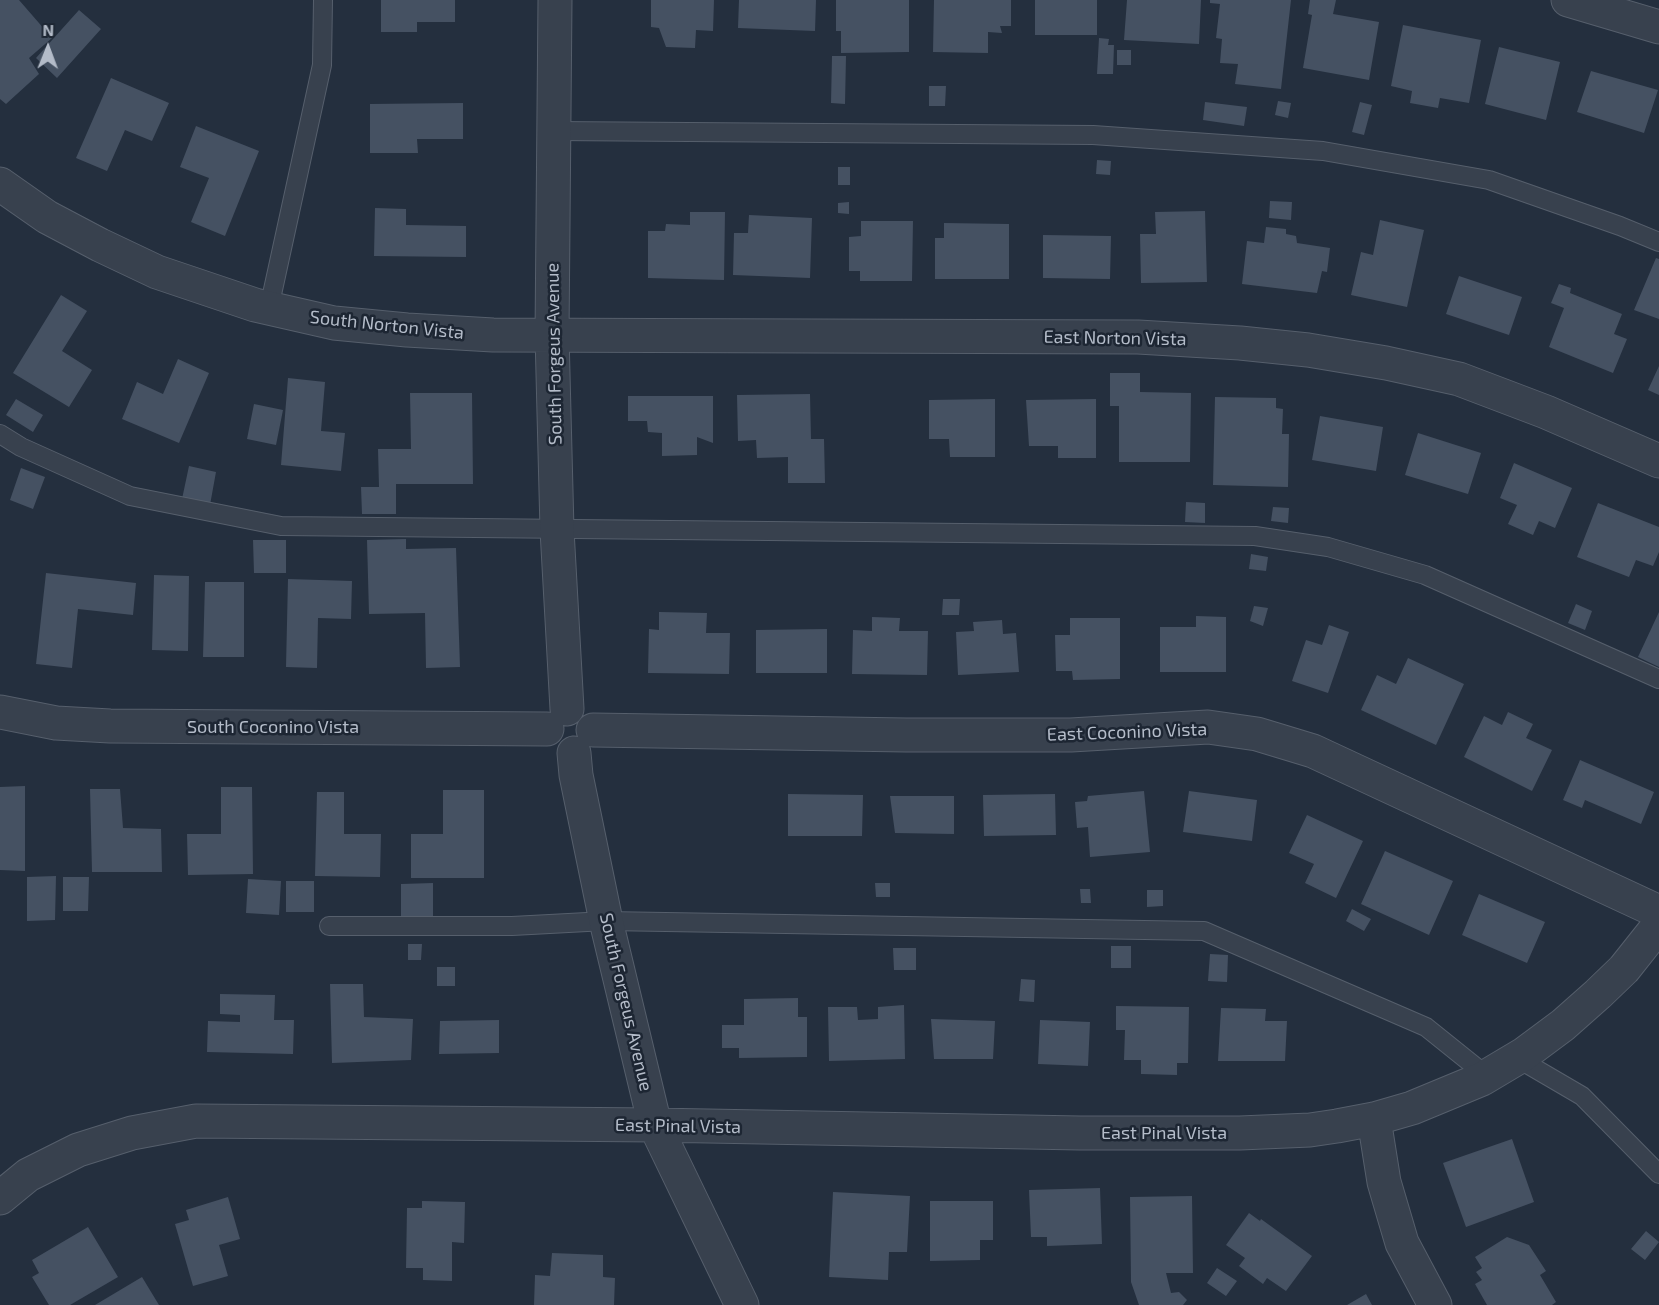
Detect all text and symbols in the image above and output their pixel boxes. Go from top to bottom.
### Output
north arrow [18,18,78,78]
text: N [42,20,54,39]
street label: South Forgeus Avenue [542,263,566,445]
street label: South Norton Vista [309,306,465,344]
street label: East Norton Vista [1043,326,1187,350]
street label: South Coconino Vista [187,716,359,738]
street label: East Coconino Vista [1047,718,1207,746]
street label: South Forgeus Avenue [595,911,657,1093]
street label: East Pinal Vista [615,1114,741,1138]
street label: East Pinal Vista [1101,1122,1227,1144]

